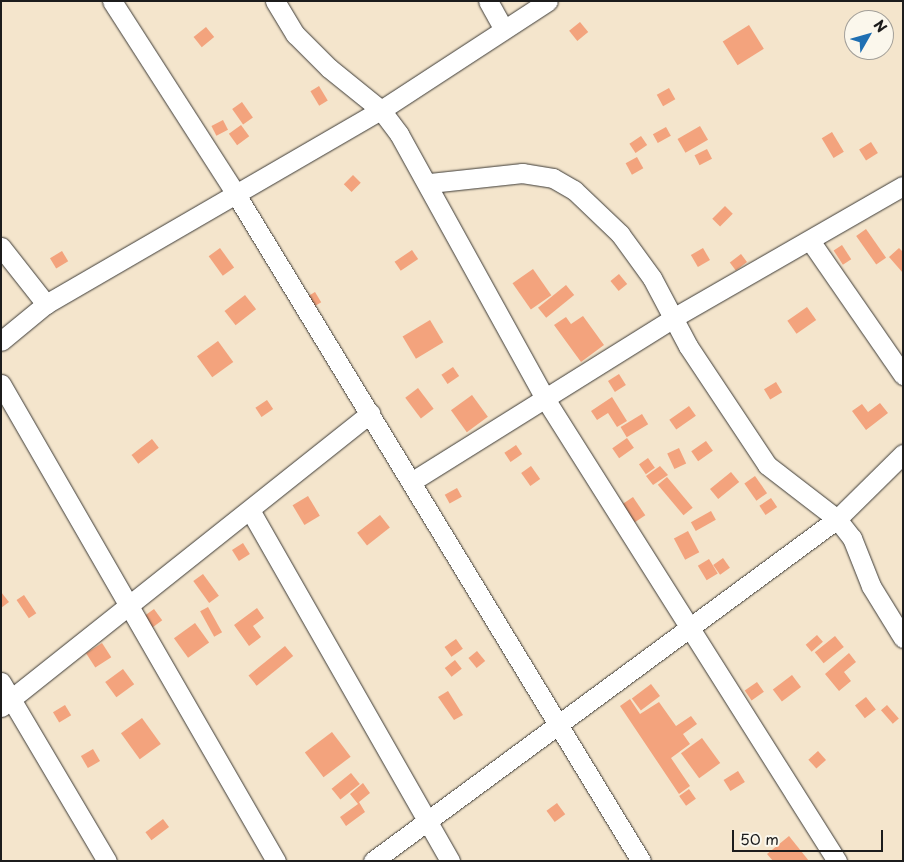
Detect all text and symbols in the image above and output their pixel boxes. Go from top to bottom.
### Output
north arrow [844,10,894,60]
text: N [869,15,892,37]
scale bar [734,820,885,852]
text: 50 m [740,827,779,850]

